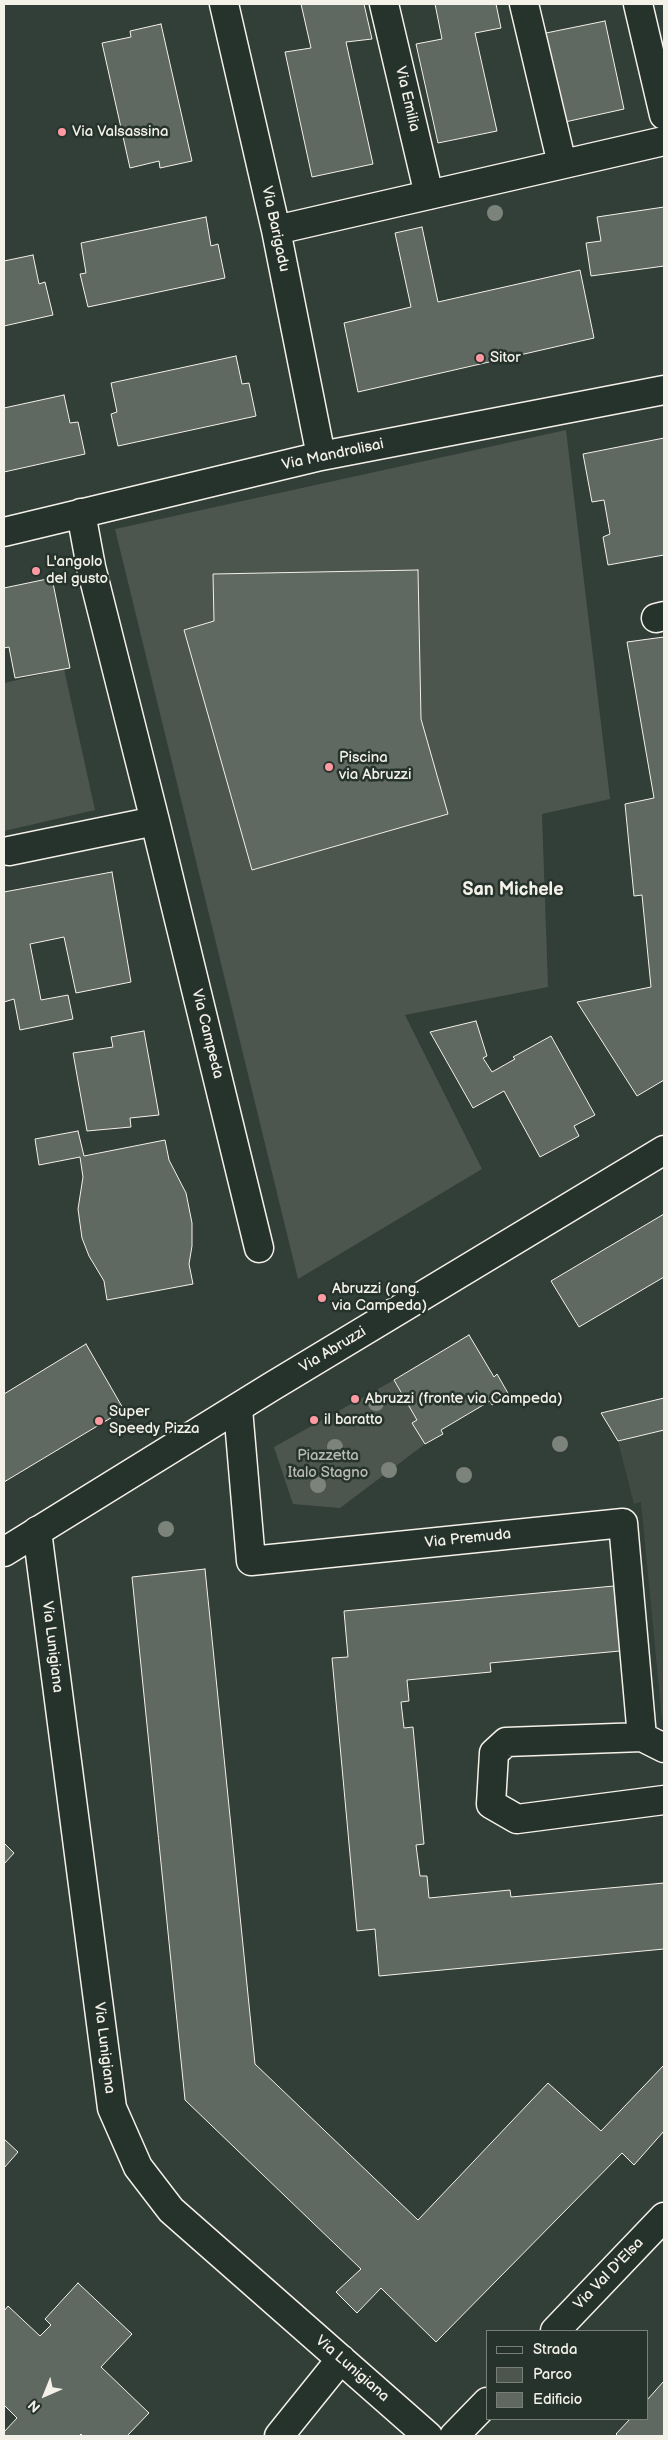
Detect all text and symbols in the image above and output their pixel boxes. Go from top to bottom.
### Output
street label: Via Emilia [391,65,423,133]
place label: Via Valsassina [72,123,168,141]
marker: Via Valsassina [56,126,68,138]
street label: Via Barigadu [257,185,293,273]
place label: Sitor [490,349,521,367]
marker: Sitor [474,352,486,364]
street label: Via Mandrolisai [280,435,386,475]
place label: L'angolo del gusto [46,553,108,588]
marker: L'angolo del gusto [30,565,42,577]
place label: Piscina via Abruzzi [339,749,411,784]
marker: Piscina via Abruzzi [323,761,335,773]
district label: San Michele [463,879,563,901]
street label: Via Campeda [187,987,227,1081]
place label: Abruzzi (ang. via Campeda) [332,1280,427,1315]
marker: Abruzzi (ang. via Campeda) [316,1292,328,1304]
street label: Via Abruzzi [296,1323,370,1377]
place label: Abruzzi (fronte via Campeda) [365,1390,563,1408]
marker: Abruzzi (fronte via Campeda) [349,1393,361,1405]
place label: Super Speedy Pizza [109,1403,200,1438]
place label: il baratto [324,1411,383,1429]
marker: il baratto [308,1414,320,1426]
marker: Super Speedy Pizza [93,1415,105,1427]
park label: Piazzetta Italo Stagno [288,1447,368,1482]
street label: Via Premuda [424,1526,512,1552]
street label: Via Lunigiana [37,1600,67,1694]
street label: Via Lunigiana [89,2001,119,2095]
street label: Via Val D'Elsa [570,2234,648,2314]
legend [486,2330,648,2420]
street label: Via Lunigiana [311,2332,393,2406]
text: Strada [533,2340,577,2359]
text: Parco [533,2365,572,2384]
north arrow [20,2370,70,2420]
text: Edificio [533,2390,582,2409]
text: N [25,2396,44,2416]

